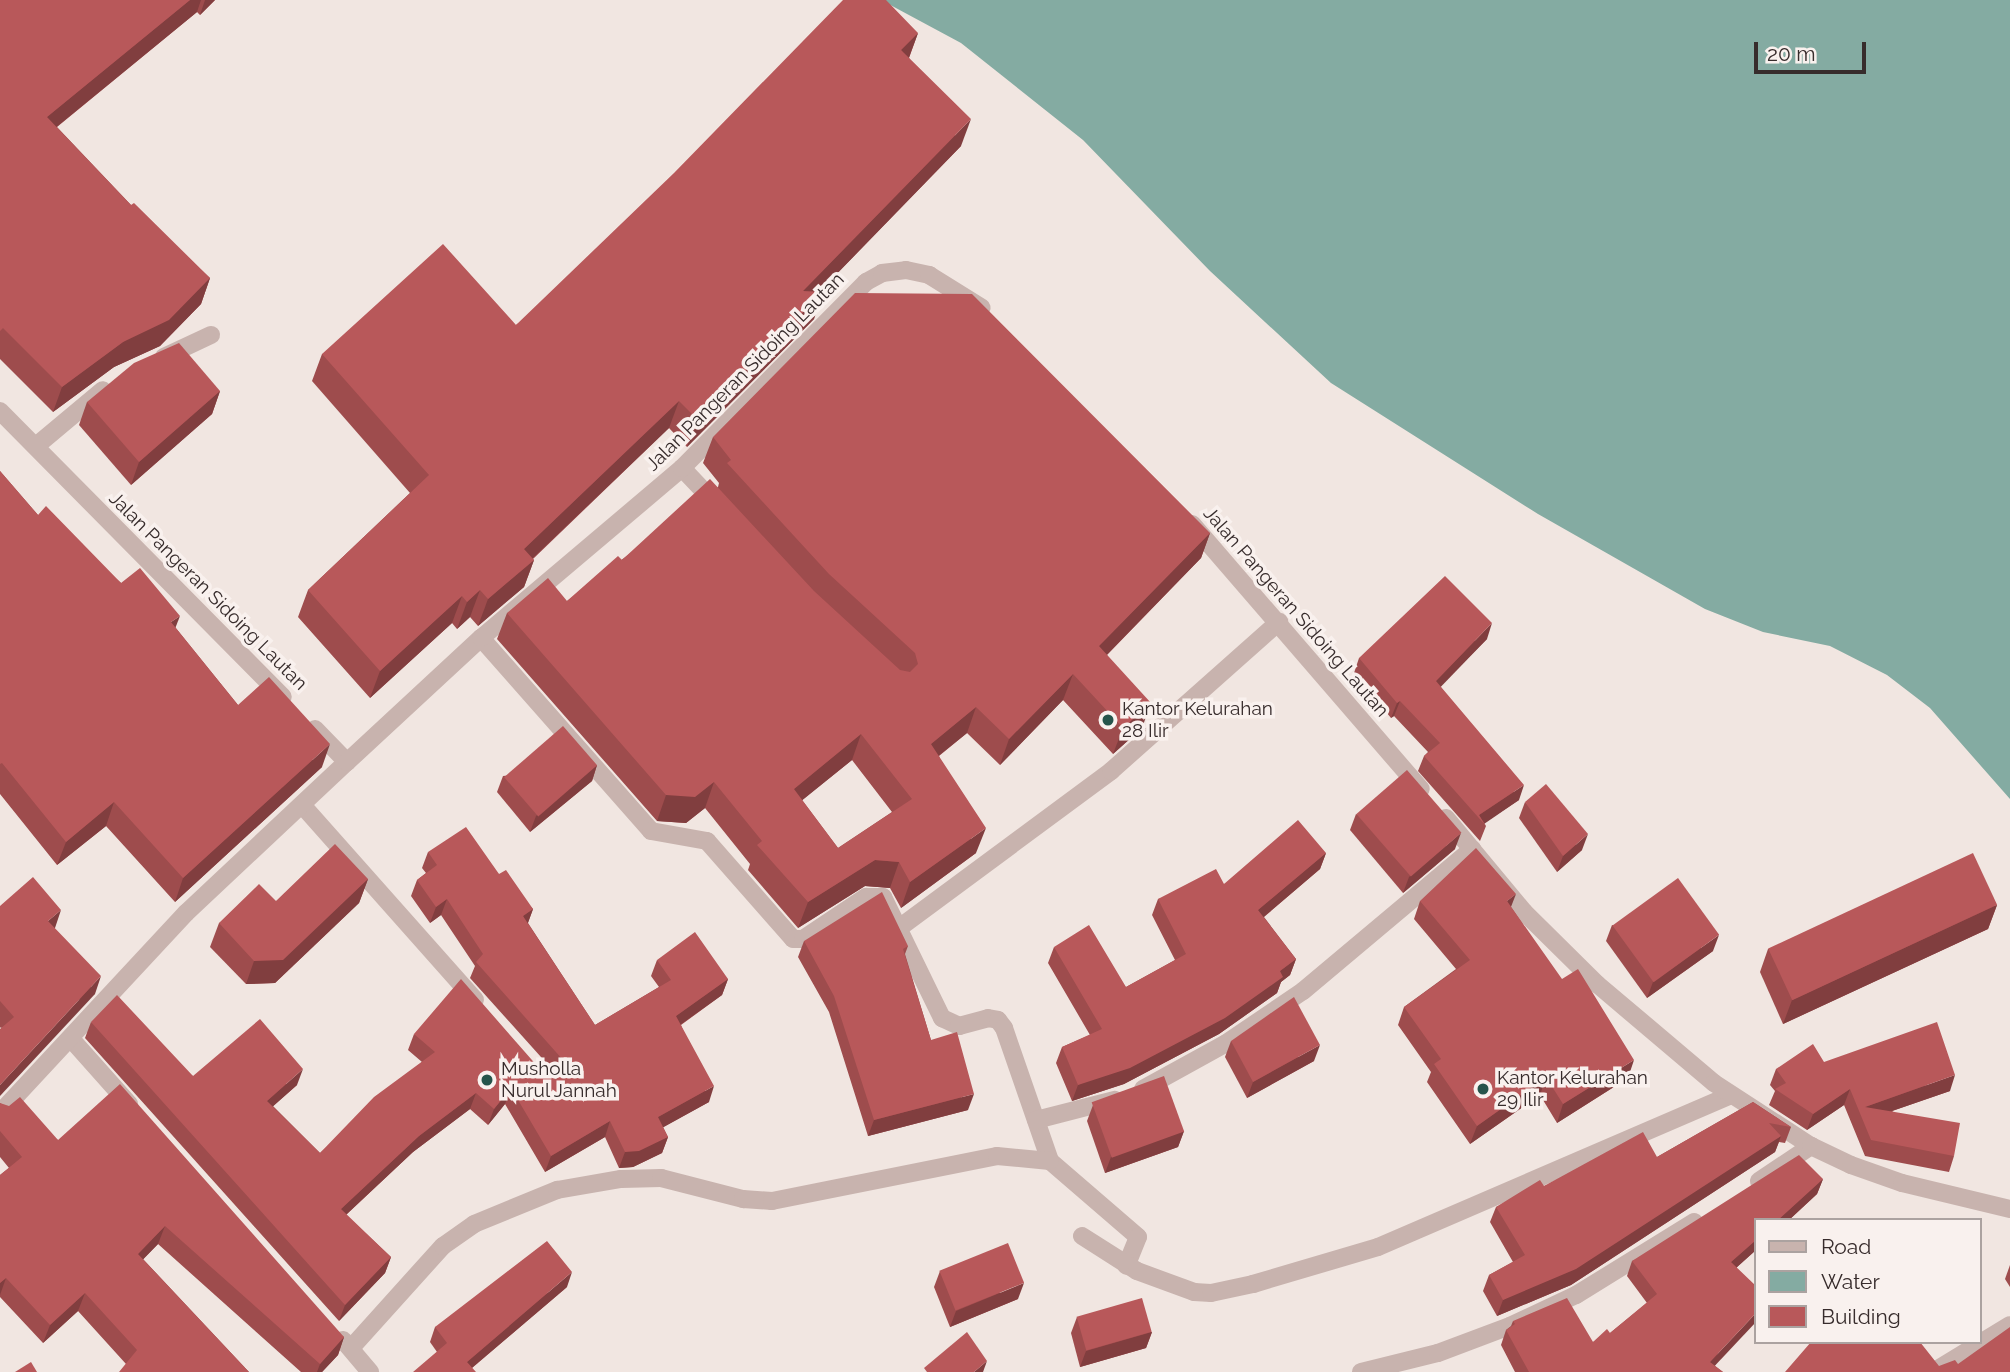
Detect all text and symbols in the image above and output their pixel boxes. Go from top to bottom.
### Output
scale bar [1758,28,1870,72]
text: 20 m [1767,41,1815,66]
street label: Jalan Pangeran Sidoing Lautan [641,268,849,476]
street label: Jalan Pangeran Sidoing Lautan [104,487,312,695]
street label: Jalan Pangeran Sidoing Lautan [1199,502,1393,722]
place label: Kantor Kelurahan 28 Ilir [1122,698,1273,742]
marker: Kantor Kelurahan 28 Ilir [1100,712,1116,728]
place label: Musholla Nurul Jannah [501,1058,618,1102]
place label: Kantor Kelurahan 29 Ilir [1497,1067,1648,1111]
marker: Musholla Nurul Jannah [479,1072,495,1088]
marker: Kantor Kelurahan 29 Ilir [1475,1081,1491,1097]
legend [1755,1218,1982,1344]
text: Road [1821,1234,1871,1259]
text: Water [1821,1269,1880,1294]
text: Building [1821,1304,1901,1329]

